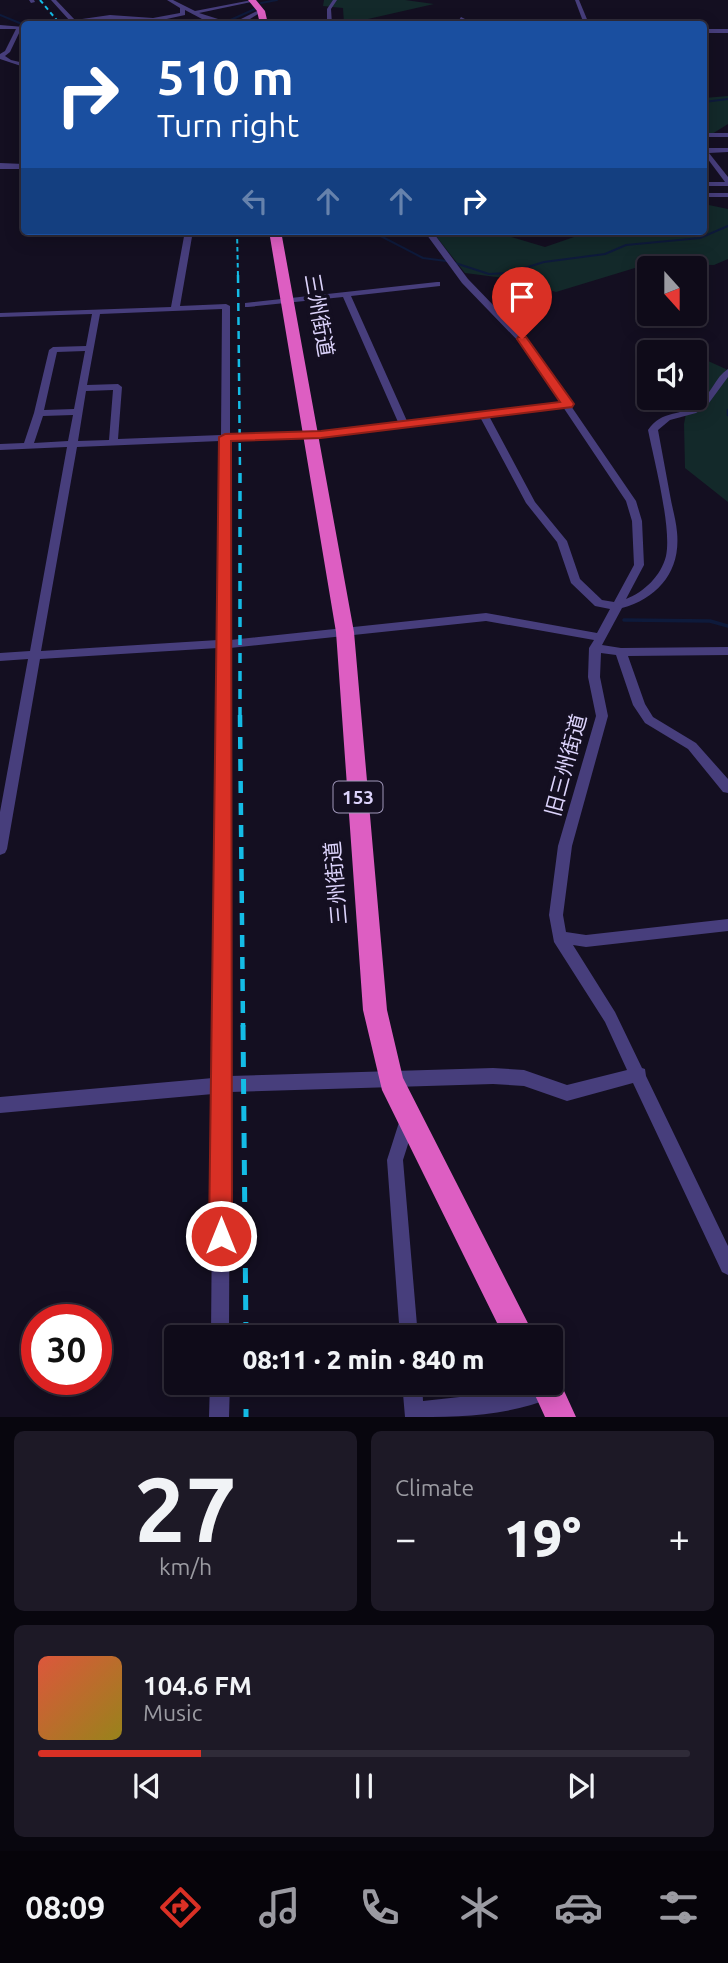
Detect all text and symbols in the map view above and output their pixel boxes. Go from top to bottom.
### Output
icon: right [42,49,133,140]
text: 510 m [157,49,294,104]
text: Turn right [157,107,299,143]
icon: left [236,182,274,220]
icon: ahead [309,182,347,220]
icon: ahead [382,182,420,220]
icon: right [455,182,493,220]
north arrow [637,256,707,326]
map controls [637,256,707,410]
pin [492,267,552,339]
street label: 三州街道 [301,272,339,358]
icon: arrive [503,278,541,316]
button: sound [637,340,707,410]
street label: 旧三州街道 [540,711,590,819]
road number: 153 [334,782,382,812]
street label: 三州街道 [319,840,351,926]
position arrow [184,1199,258,1273]
speed limit sign: 30 [21,1304,112,1395]
text: 08:11 · 2 min · 840 m [243,1345,484,1374]
text: 27 [134,1457,237,1559]
text: Climate [395,1475,474,1500]
text: 19° [504,1509,581,1567]
text: − [395,1517,416,1559]
text: + [669,1517,690,1559]
text: km/h [159,1554,212,1579]
text: 104.6 FM [143,1671,252,1700]
text: Music [143,1700,202,1725]
icon: previous [128,1767,166,1805]
icon: pause [345,1767,383,1805]
icon: next [562,1767,600,1805]
icon: directions [156,1883,205,1932]
icon: music [255,1883,304,1932]
icon: phone [355,1883,404,1932]
icon: climate [455,1883,504,1932]
icon: car [554,1883,603,1932]
icon: filters [654,1883,703,1932]
text: 08:09 [25,1889,105,1925]

